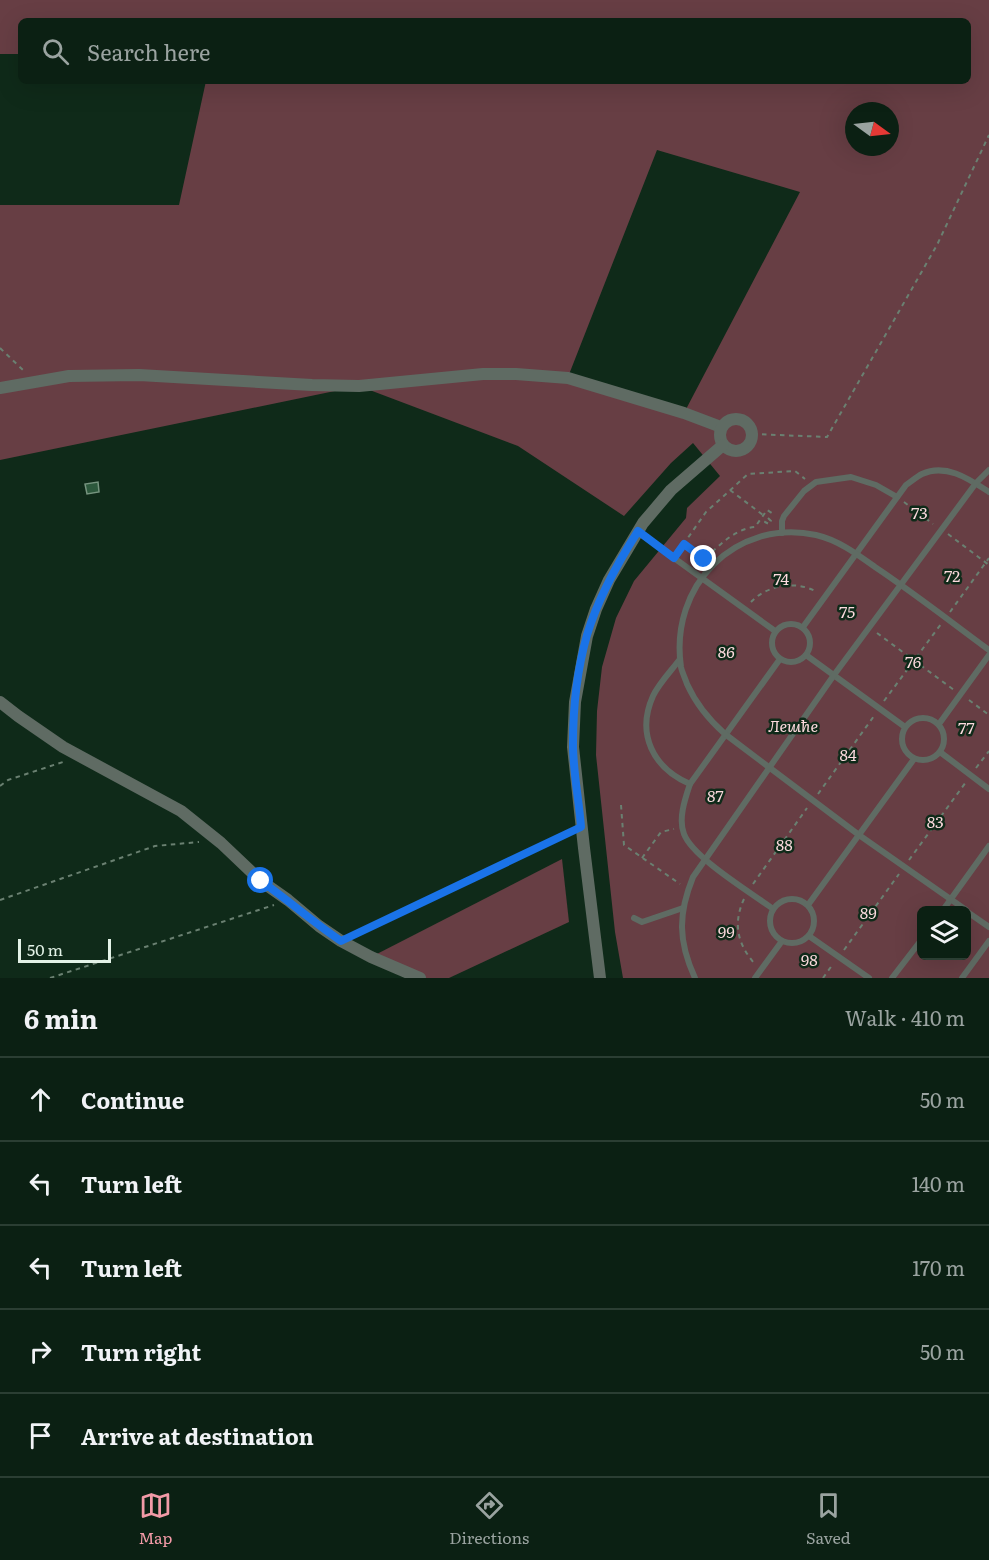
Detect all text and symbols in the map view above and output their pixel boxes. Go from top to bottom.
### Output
search box [18,18,971,84]
icon: search [39,35,72,68]
text: Search here [87,35,210,68]
north arrow [845,102,899,156]
park label: 73 [911,500,927,524]
route end [690,545,716,571]
park label: 72 [944,563,960,587]
park label: 74 [773,566,789,590]
park label: 75 [839,599,855,623]
park label: 86 [717,639,735,663]
park label: 76 [905,649,922,673]
park label: Лешће [768,713,818,737]
park label: 77 [958,715,975,739]
park label: 84 [839,742,857,766]
park label: 87 [707,783,724,807]
park label: 83 [927,809,943,833]
park label: 88 [775,832,793,856]
route start [247,867,273,893]
park label: 89 [859,900,877,924]
map controls [917,906,971,960]
button: layers [917,906,971,960]
park label: 99 [718,919,735,943]
scale bar [18,936,111,964]
text: 50 m [27,937,63,961]
park label: 98 [800,947,818,971]
text: 6 min [24,998,98,1037]
text: Walk · 410 m [845,1002,965,1032]
icon: ahead [24,1083,57,1116]
text: Continue [81,1083,184,1116]
text: 50 m [920,1084,965,1114]
icon: left [24,1167,57,1200]
text: Turn left [81,1167,182,1200]
text: 140 m [912,1168,965,1198]
icon: left [24,1251,57,1284]
text: Turn left [81,1251,182,1284]
text: 170 m [912,1252,965,1282]
icon: right [24,1335,57,1368]
text: Turn right [81,1335,201,1368]
text: 50 m [920,1336,965,1366]
icon: arrive [24,1419,57,1452]
text: Arrive at destination [81,1419,314,1452]
tab: Map [138,1489,172,1549]
tab: Directions [449,1489,529,1549]
tab: Saved [806,1489,851,1549]

